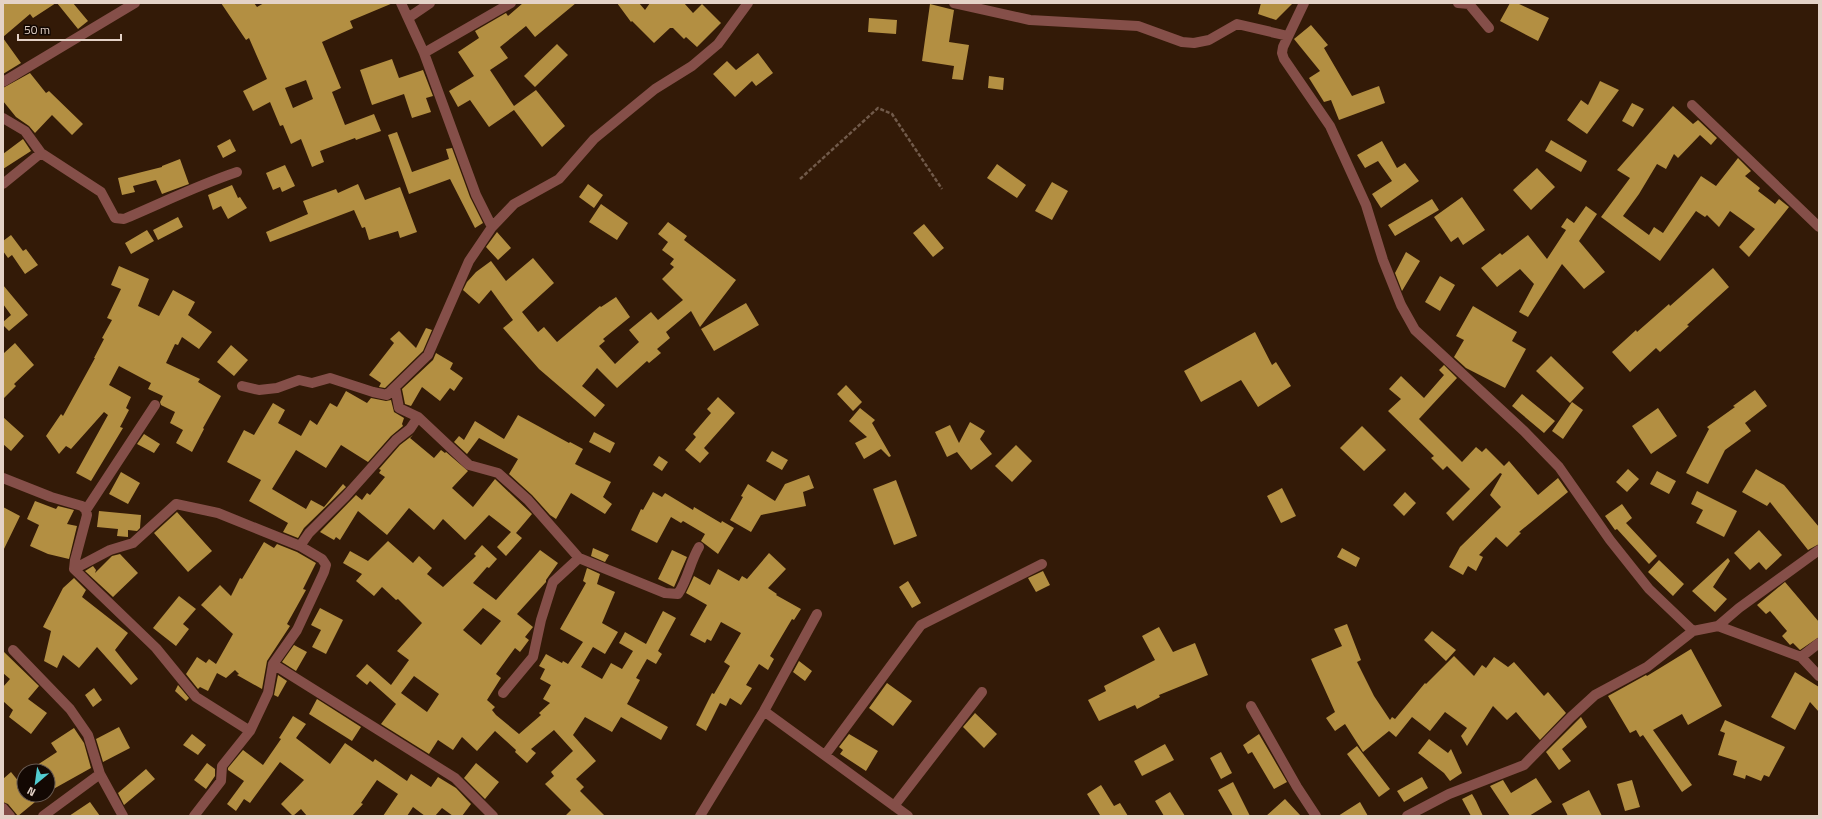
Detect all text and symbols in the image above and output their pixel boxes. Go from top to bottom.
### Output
scale bar [18,16,121,42]
text: 50 m [24,20,50,39]
north arrow [16,763,56,803]
text: N [24,783,38,801]

